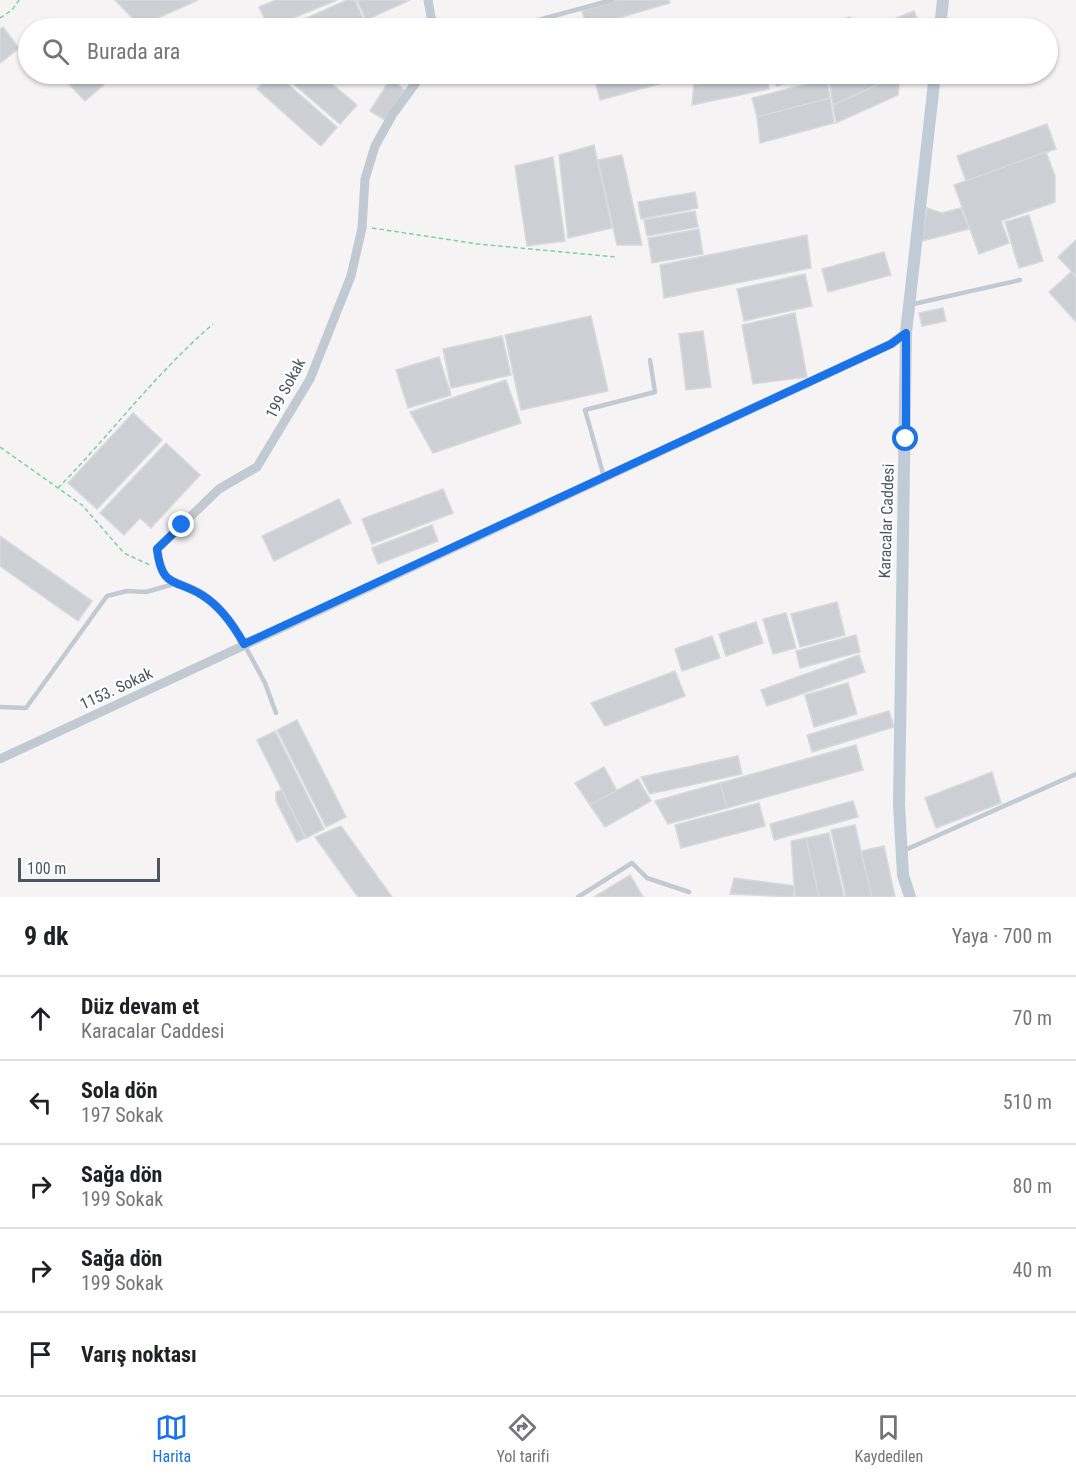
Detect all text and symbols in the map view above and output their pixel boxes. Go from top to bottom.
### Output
search box [18,18,1058,84]
icon: search [39,35,72,68]
text: Burada ara [87,39,180,64]
street label: 199 Sokak [262,354,310,422]
route start [892,425,918,451]
street label: Karacalar Caddesi [875,463,898,579]
route end [168,511,194,537]
street label: 1153. Sokak [77,663,156,714]
scale bar [18,855,160,882]
text: 100 m [27,859,66,878]
text: 9 dk [24,921,68,951]
text: Yaya · 700 m [952,924,1052,948]
text: Düz devam et [81,994,199,1019]
icon: ahead [24,1002,57,1035]
text: 70 m [1013,1006,1052,1030]
text: Karacalar Caddesi [81,1019,224,1043]
text: Sola dön [81,1078,157,1103]
icon: left [24,1086,57,1119]
text: 510 m [1003,1090,1052,1114]
text: 197 Sokak [81,1103,163,1127]
text: Sağa dön [81,1162,162,1187]
icon: right [24,1170,57,1203]
text: 80 m [1013,1174,1052,1198]
text: 199 Sokak [81,1187,163,1211]
text: Sağa dön [81,1246,162,1271]
icon: right [24,1254,57,1287]
text: 40 m [1013,1258,1052,1282]
text: 199 Sokak [81,1271,163,1295]
icon: arrive [24,1338,57,1371]
text: Varış noktası [81,1342,197,1367]
tab: Harita [153,1411,191,1466]
tab: Yol tarifi [496,1411,549,1466]
tab: Kaydedilen [855,1411,923,1466]

